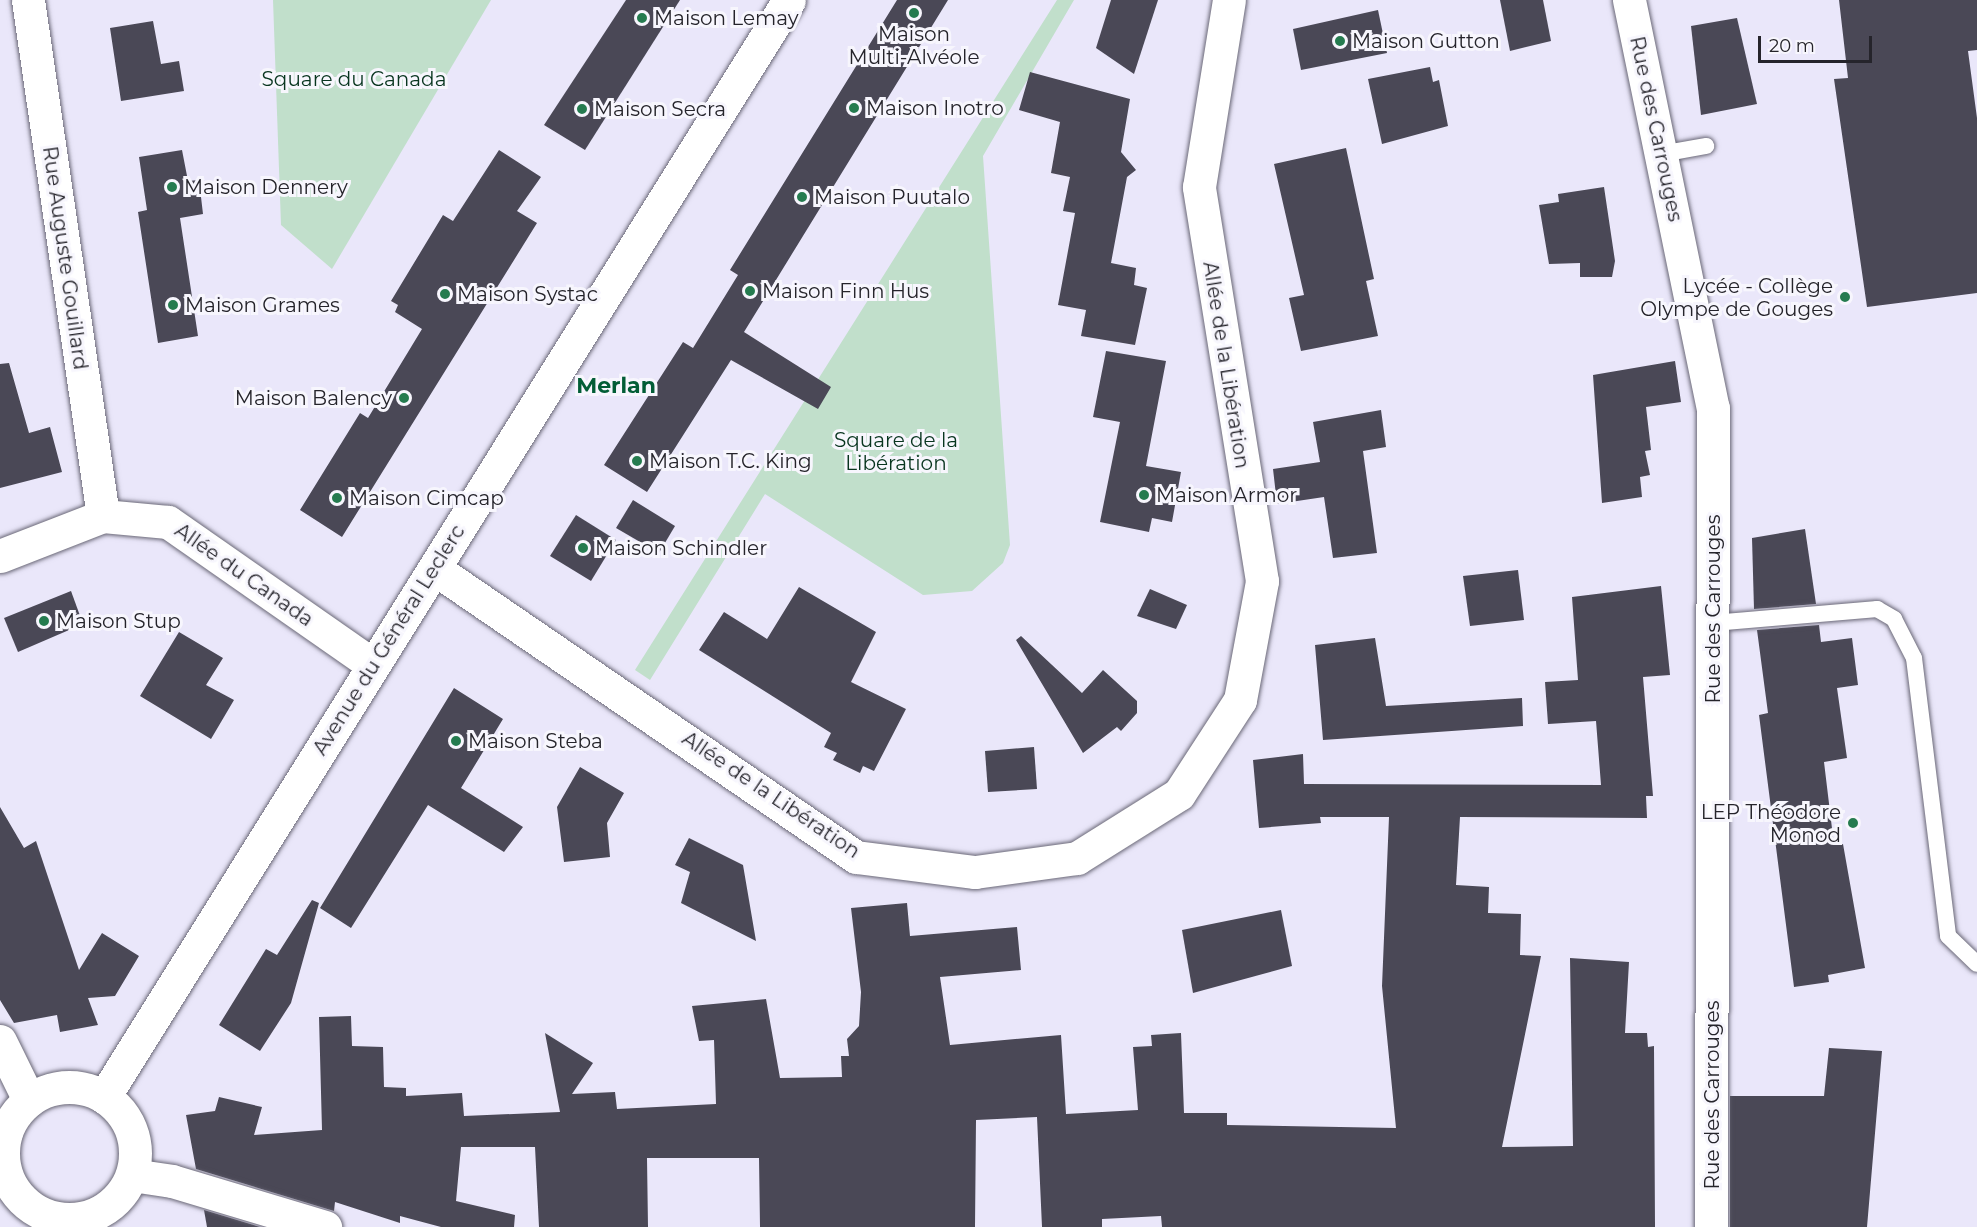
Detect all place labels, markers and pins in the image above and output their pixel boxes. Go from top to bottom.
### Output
place label: Maison Lemay [654,6,799,30]
marker: Maison Multi-Alvéole [907,6,921,20]
marker: Maison Lemay [635,11,649,25]
place label: Maison Multi-Alvéole [849,22,979,69]
place label: Maison Gutton [1352,29,1500,53]
marker: Maison Gutton [1333,34,1347,48]
place label: Maison Inotro [866,96,1004,120]
place label: Maison Secra [594,97,726,121]
marker: Maison Inotro [847,101,861,115]
marker: Maison Secra [575,102,589,116]
place label: Maison Dennery [184,175,348,199]
marker: Maison Dennery [165,180,179,194]
place label: Maison Puutalo [814,185,970,209]
marker: Maison Puutalo [795,190,809,204]
place label: Lycée - Collège Olympe de Gouges [1640,274,1833,321]
place label: Maison Finn Hus [762,279,929,303]
place label: Maison Systac [457,282,598,306]
marker: Maison Finn Hus [743,284,757,298]
marker: Maison Systac [438,287,452,301]
marker: Lycée - Collège Olympe de Gouges [1838,290,1852,304]
place label: Maison Grames [185,293,340,317]
marker: Maison Grames [166,298,180,312]
place label: Maison Balency [235,386,392,410]
marker: Maison Balency [397,391,411,405]
place label: Maison T.C. King [649,449,812,473]
marker: Maison T.C. King [630,454,644,468]
place label: Maison Armor [1156,483,1297,507]
place label: Maison Cimcap [349,486,504,510]
marker: Maison Armor [1137,488,1151,502]
marker: Maison Cimcap [330,491,344,505]
place label: Maison Schindler [595,536,767,560]
marker: Maison Schindler [576,541,590,555]
place label: Maison Stup [56,609,181,633]
marker: Maison Stup [37,614,51,628]
place label: Maison Steba [468,729,603,753]
marker: Maison Steba [449,734,463,748]
place label: LEP Théodore Monod [1701,800,1841,847]
marker: LEP Théodore Monod [1846,816,1860,830]

